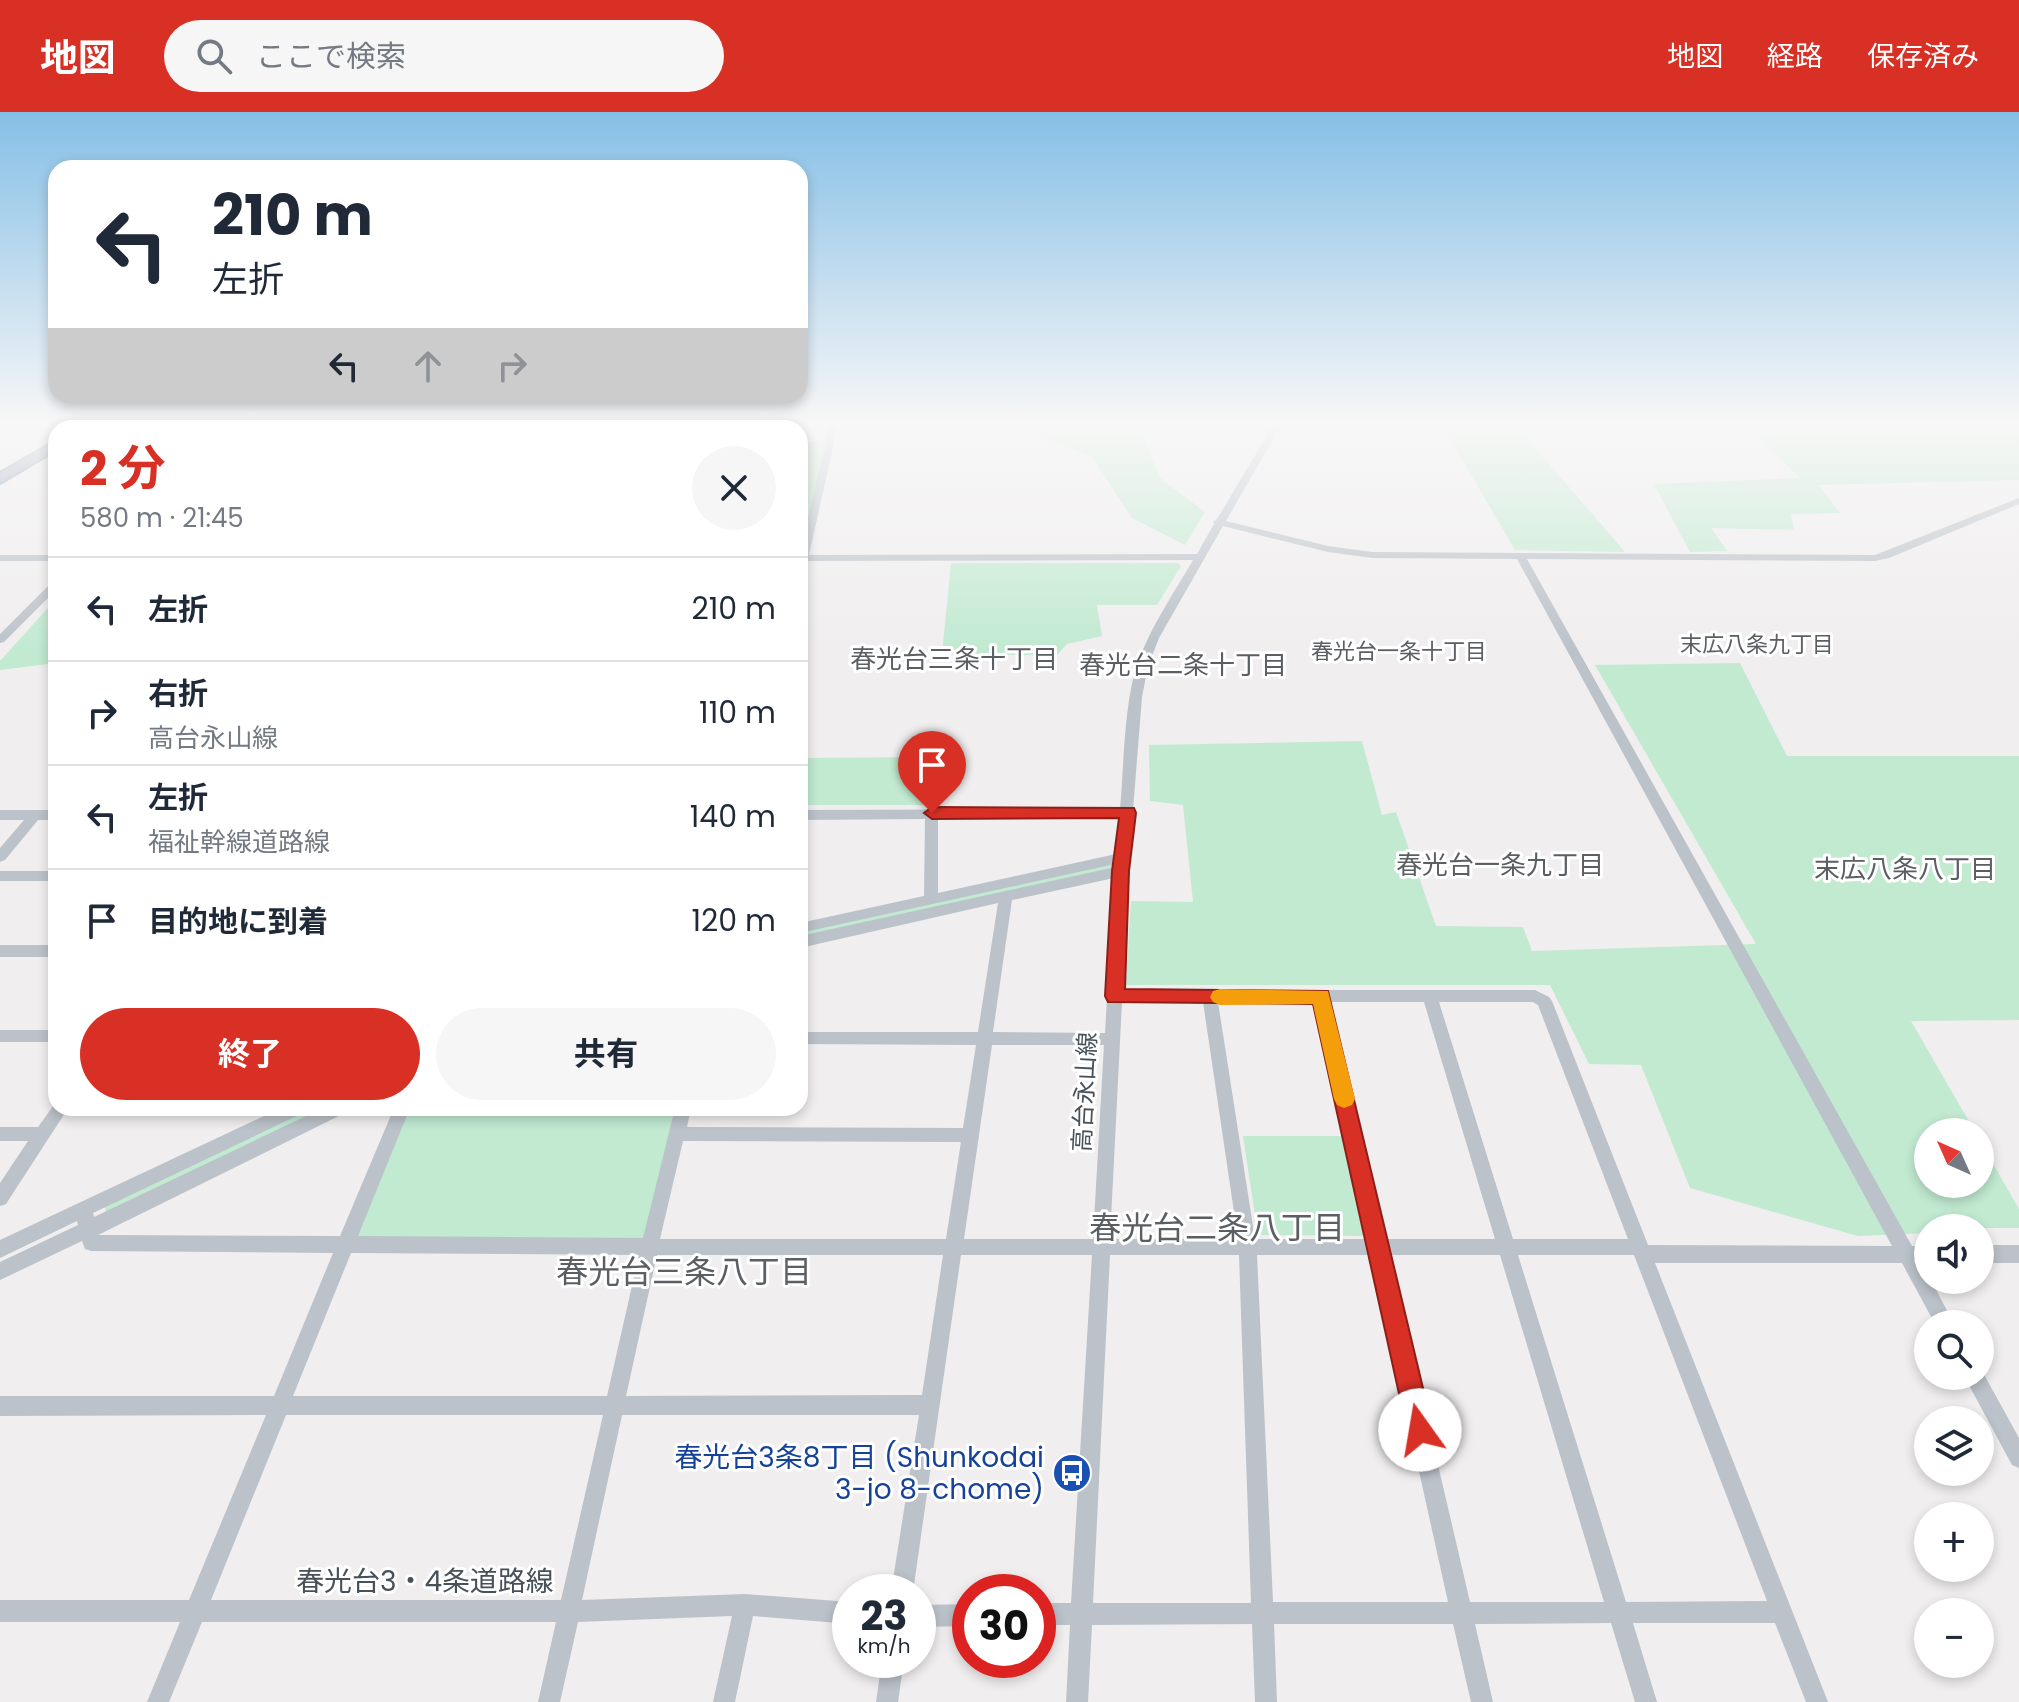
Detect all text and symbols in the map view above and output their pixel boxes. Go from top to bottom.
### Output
search box [164,20,724,92]
text: 地図 [40,31,116,84]
icon: search [192,34,236,78]
text: ここで検索 [256,35,406,78]
text: 地図 [1667,37,1723,76]
text: 経路 [1767,37,1823,76]
text: 保存済み [1867,37,1979,76]
text: 210 m [212,176,373,255]
icon: left [80,192,184,296]
text: 左折 [212,254,284,305]
icon: left [322,344,366,388]
icon: ahead [406,344,450,388]
icon: right [490,344,534,388]
text: 2 分 [80,435,166,502]
button: close [692,446,776,530]
text: 580 m · 21:45 [80,500,244,536]
icon: left [80,587,124,631]
text: 210 m [691,587,776,630]
text: 左折 [148,588,208,631]
district label: 末広八条九丁目 [1680,629,1834,660]
district label: 春光台一条十丁目 [1311,636,1487,667]
district label: 春光台三条十丁目 [850,641,1058,677]
district label: 春光台二条十丁目 [1079,647,1287,683]
text: 右折 [148,672,208,715]
icon: right [80,691,124,735]
text: 110 m [699,691,776,734]
text: 高台永山線 [148,720,278,756]
pin [898,731,966,813]
icon: arrive [910,743,954,787]
text: 左折 [148,776,208,819]
icon: left [80,795,124,839]
text: 140 m [690,795,776,838]
text: 福祉幹線道路線 [148,824,330,860]
district label: 春光台一条九丁目 [1396,847,1604,883]
district label: 末広八条八丁目 [1814,851,1996,887]
icon: arrive [80,899,124,943]
text: 120 m [691,899,776,942]
text: 目的地に到着 [148,900,328,943]
button: 終了 [80,1008,420,1100]
button: 共有 [436,1008,776,1100]
street label: 高台永山線 [1065,1031,1104,1153]
north arrow [1914,1118,1994,1198]
map controls [1914,1118,1994,1678]
district label: 春光台二条八丁目 [1089,1205,1345,1250]
button: sound [1914,1214,1994,1294]
district label: 春光台三条八丁目 [556,1249,812,1294]
button: search [1914,1310,1994,1390]
position arrow [1378,1388,1462,1472]
button: layers [1914,1406,1994,1486]
place label: 春光台3条8丁目 (Shunkodai 3-jo 8-chome) [674,1438,1044,1509]
bus stop icon: 春光台3条8丁目 (Shunkodai 3-jo 8-chome) [1051,1452,1093,1494]
button: + [1914,1502,1994,1582]
street label: 春光台3・4条道路線 [296,1562,554,1601]
speed limit sign: 30 [952,1574,1056,1678]
text: 23 [860,1588,908,1644]
button: − [1914,1598,1994,1678]
text: km/h [857,1632,911,1660]

